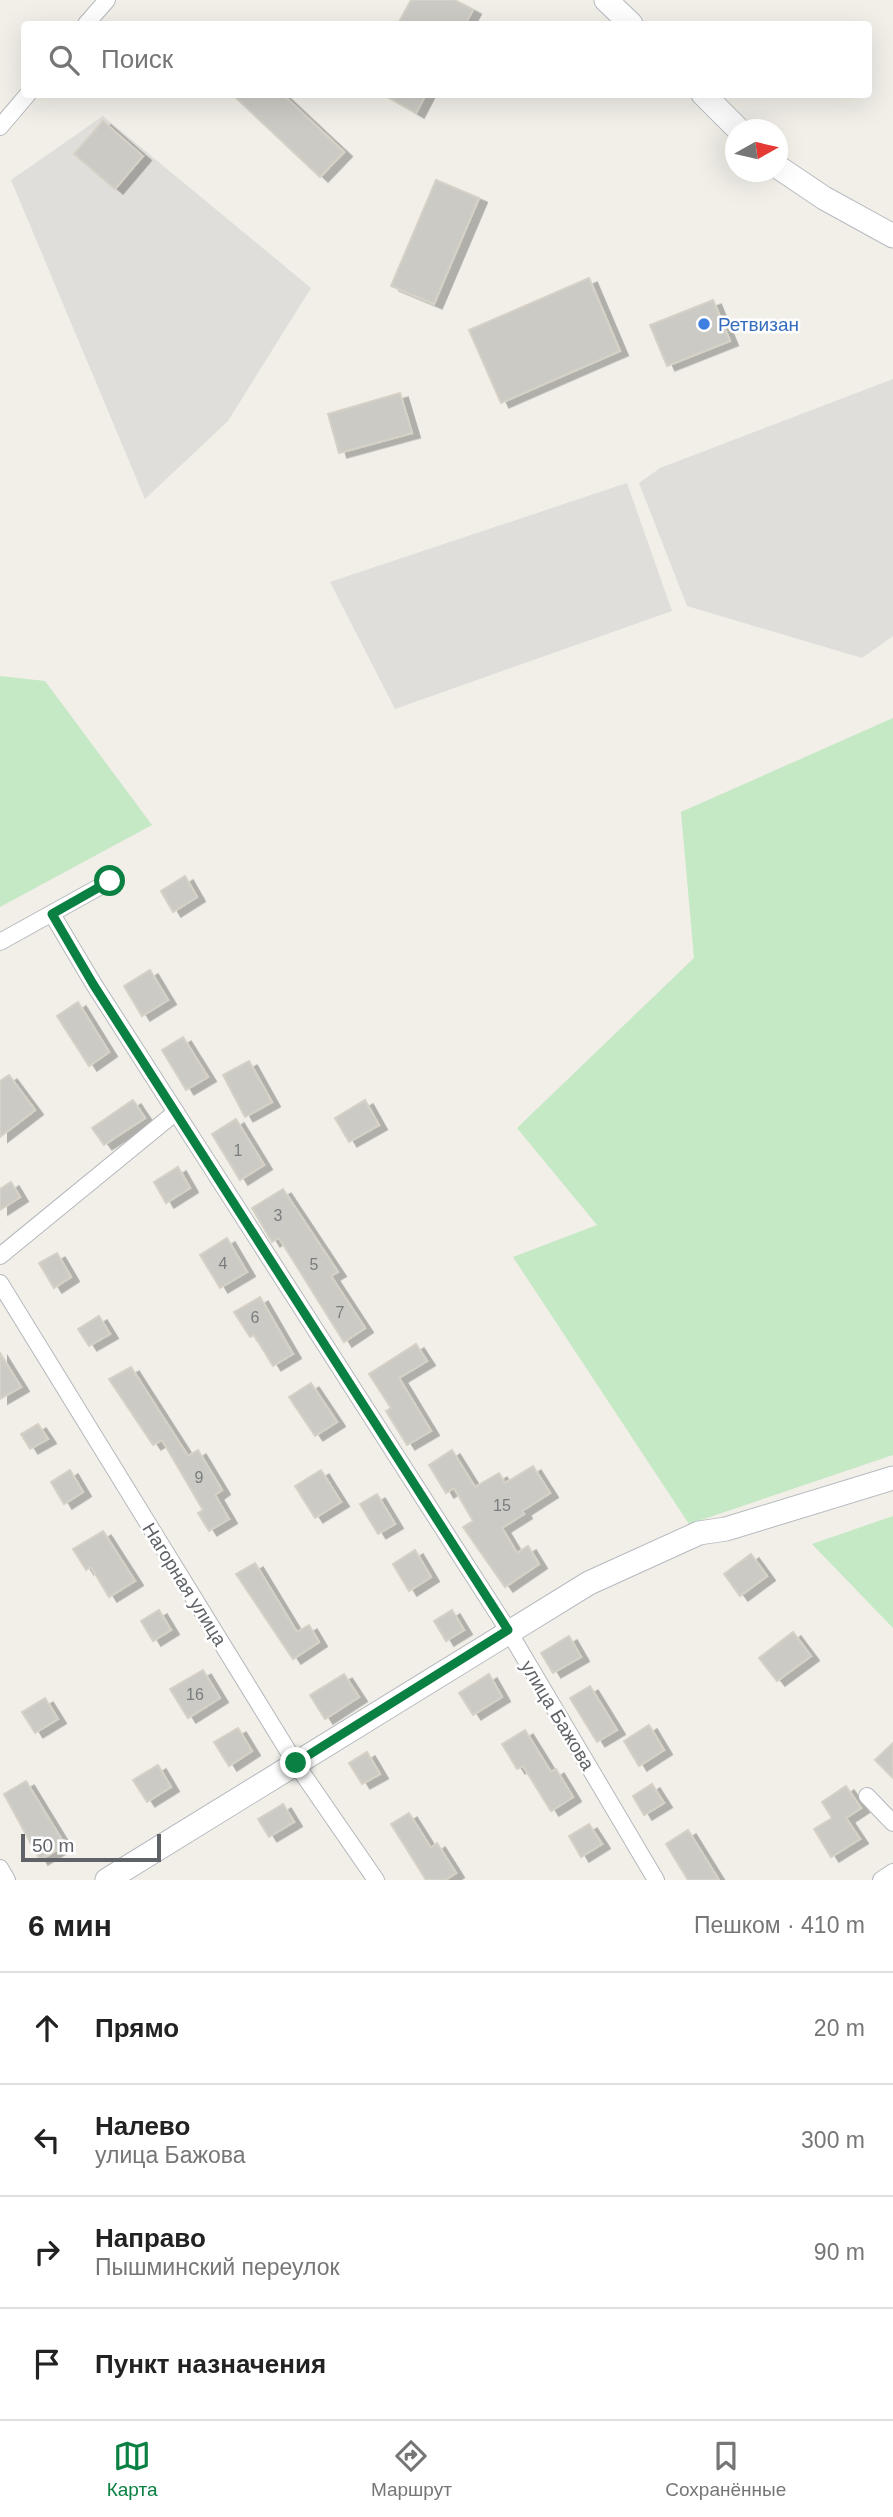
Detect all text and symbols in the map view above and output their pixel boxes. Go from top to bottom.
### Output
search box [21,21,872,98]
icon: search [45,41,83,79]
text: Поиск [101,44,173,74]
north arrow [725,119,788,182]
place label: Ретвизан [718,314,799,335]
marker: Ретвизан [696,316,712,332]
route start [94,865,125,896]
house number: 1 [234,1142,243,1159]
house number: 3 [274,1207,283,1224]
house number: 4 [219,1255,228,1272]
house number: 5 [310,1256,319,1273]
house number: 7 [336,1304,345,1321]
house number: 6 [251,1309,260,1326]
house number: 9 [195,1469,204,1486]
house number: 15 [493,1497,511,1514]
street label: Нагорная улица [138,1519,231,1650]
street label: улица Бажова [517,1657,599,1774]
house number: 16 [186,1686,204,1703]
route end [280,1747,311,1778]
scale bar [21,1831,161,1863]
text: 50 m [32,1835,74,1856]
text: 6 мин [28,1909,112,1942]
text: Пешком · 410 m [694,1912,865,1938]
icon: ahead [28,2009,66,2047]
text: Прямо [95,2013,179,2043]
text: 20 m [814,2015,865,2041]
text: Налево [95,2111,190,2141]
icon: left [28,2121,66,2159]
text: 300 m [801,2127,865,2153]
text: улица Бажова [95,2142,245,2168]
text: Направо [95,2223,206,2253]
icon: right [28,2233,66,2271]
text: 90 m [814,2239,865,2265]
text: Пышминский переулок [95,2254,340,2280]
icon: arrive [28,2345,66,2383]
text: Пункт назначения [95,2349,326,2379]
tab: Карта [107,2437,158,2501]
tab: Маршрут [371,2437,452,2501]
tab: Сохранённые [665,2437,786,2501]

